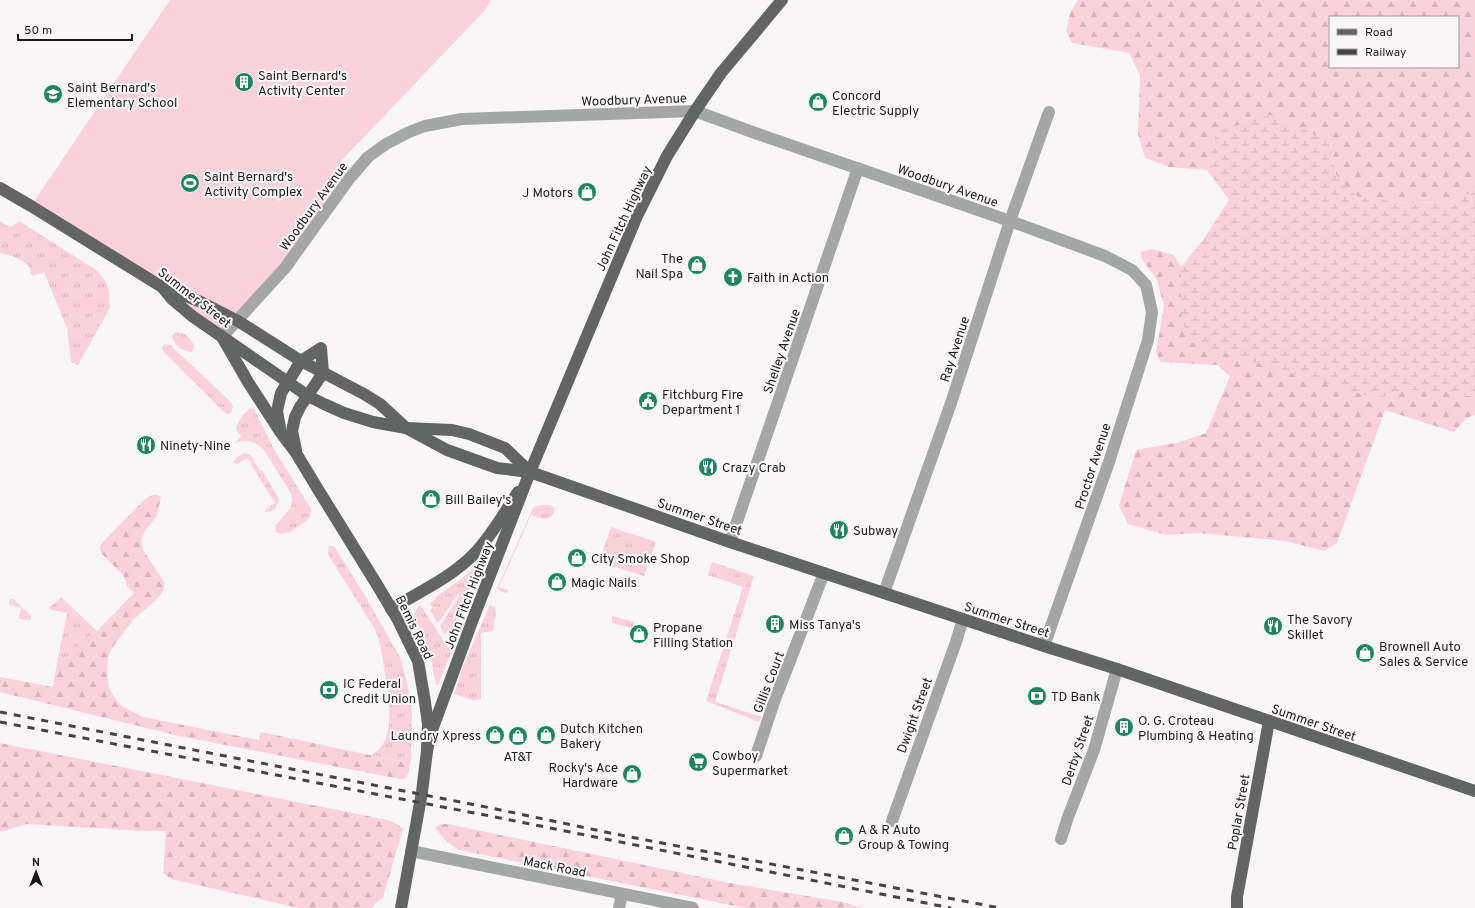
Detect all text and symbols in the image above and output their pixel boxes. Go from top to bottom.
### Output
scale bar [18,16,132,42]
legend [1329,16,1459,68]
text: 50 m [24,23,52,39]
text: Road [1365,25,1393,41]
text: Railway [1365,45,1406,61]
place label: Saint Bernard's Activity Center [258,69,347,100]
building icon: Saint Bernard's Activity Center [233,71,255,93]
place label: Saint Bernard's Elementary School [67,81,177,112]
school or university icon: Saint Bernard's Elementary School [42,83,64,105]
place label: Concord Electric Supply [832,89,919,120]
street label: Woodbury Avenue [581,91,687,111]
shop icon: Concord Electric Supply [807,91,829,113]
street label: Woodbury Avenue [277,160,352,255]
street label: Woodbury Avenue [895,162,1000,212]
street label: John Fitch Highway [593,164,656,274]
place label: Saint Bernard's Activity Complex [204,170,303,201]
sports icon: Saint Bernard's Activity Complex [179,172,201,194]
shop icon: J Motors [576,181,598,203]
place label: J Motors [522,186,573,202]
place label: The Nail Spa [635,252,683,283]
shop icon: The Nail Spa [686,254,708,276]
street label: Summer Street [154,265,234,332]
church icon: Faith in Action [722,266,744,288]
place label: Faith in Action [747,271,829,287]
street label: Shelley Avenue [761,307,805,396]
street label: Ray Avenue [938,315,974,385]
place label: Fitchburg Fire Department 1 [662,388,743,419]
public building icon: Fitchburg Fire Department 1 [637,390,659,412]
street label: Proctor Avenue [1072,421,1115,512]
restaurant icon: Ninety-Nine [135,434,157,456]
place label: Ninety-Nine [160,439,231,455]
restaurant icon: Crazy Crab [697,456,719,478]
place label: Crazy Crab [722,461,786,477]
shop icon: Bill Bailey's [420,488,442,510]
place label: Bill Bailey's [445,493,511,509]
street label: Summer Street [655,496,744,540]
restaurant icon: Subway [828,519,850,541]
place label: Subway [853,524,898,540]
street label: John Fitch Highway [442,539,498,652]
shop icon: City Smoke Shop [566,547,588,569]
place label: City Smoke Shop [591,552,690,568]
shop icon: Magic Nails [546,571,568,593]
place label: Magic Nails [571,576,637,592]
street label: Bemis Road [391,593,436,663]
street label: Summer Street [962,600,1051,642]
building icon: Miss Tanya's [764,613,786,635]
place label: The Savory Skillet [1287,613,1353,644]
restaurant icon: The Savory Skillet [1262,615,1284,637]
place label: Miss Tanya's [789,618,861,634]
place label: Propane Filling Station [653,621,733,652]
shop icon: Propane Filling Station [628,623,650,645]
place label: Brownell Auto Sales & Service [1379,640,1468,671]
shop icon: Brownell Auto Sales & Service [1354,642,1376,664]
street label: Gillis Court [751,650,789,716]
street label: Dwight Street [895,676,937,756]
place label: IC Federal Credit Union [343,677,416,708]
bank icon: IC Federal Credit Union [318,679,340,701]
bank icon: TD Bank [1026,685,1048,707]
place label: TD Bank [1051,690,1100,706]
street label: Summer Street [1269,702,1358,746]
street label: Derby Street [1059,713,1098,788]
place label: O. G. Croteau Plumbing & Heating [1138,714,1254,745]
building icon: O. G. Croteau Plumbing & Heating [1113,716,1135,738]
place label: Dutch Kitchen Bakery [560,722,643,753]
shop icon: Laundry Xpress [484,724,506,746]
shop icon: Dutch Kitchen Bakery [535,724,557,746]
shop icon: AT&T [507,725,529,747]
place label: Laundry Xpress [391,729,481,745]
place label: Cowboy Supermarket [712,749,788,780]
place label: AT&T [503,750,533,766]
supermarket icon: Cowboy Supermarket [687,751,709,773]
place label: Rocky's Ace Hardware [548,761,618,792]
shop icon: Rocky's Ace Hardware [621,763,643,785]
street label: Poplar Street [1225,773,1255,852]
place label: A & R Auto Group & Towing [858,823,949,854]
shop icon: A & R Auto Group & Towing [833,825,855,847]
north arrow [16,852,56,892]
street label: Mack Road [522,854,587,882]
text: N [32,856,40,870]

